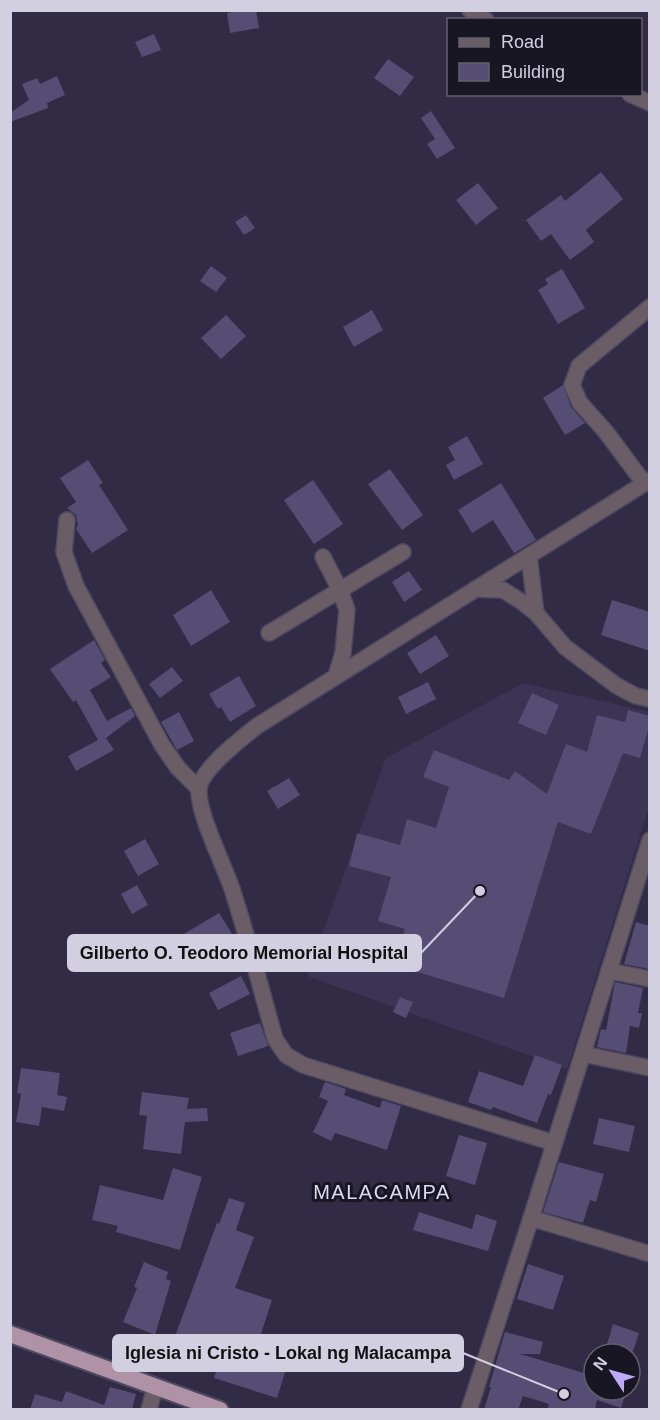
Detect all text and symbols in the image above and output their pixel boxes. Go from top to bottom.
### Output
legend [447,18,642,96]
text: Road [501,32,544,52]
text: Building [501,62,565,82]
callout: Gilberto O. Teodoro Memorial Hospital [68,935,421,971]
text: Gilberto O. Teodoro Memorial Hospital [80,943,408,963]
district label: MALACAMPA [313,1181,451,1203]
callout: Iglesia ni Cristo - Lokal ng Malacampa [113,1335,463,1371]
north arrow [582,1342,642,1402]
text: Iglesia ni Cristo - Lokal ng Malacampa [125,1343,452,1363]
text: N [590,1354,611,1373]

